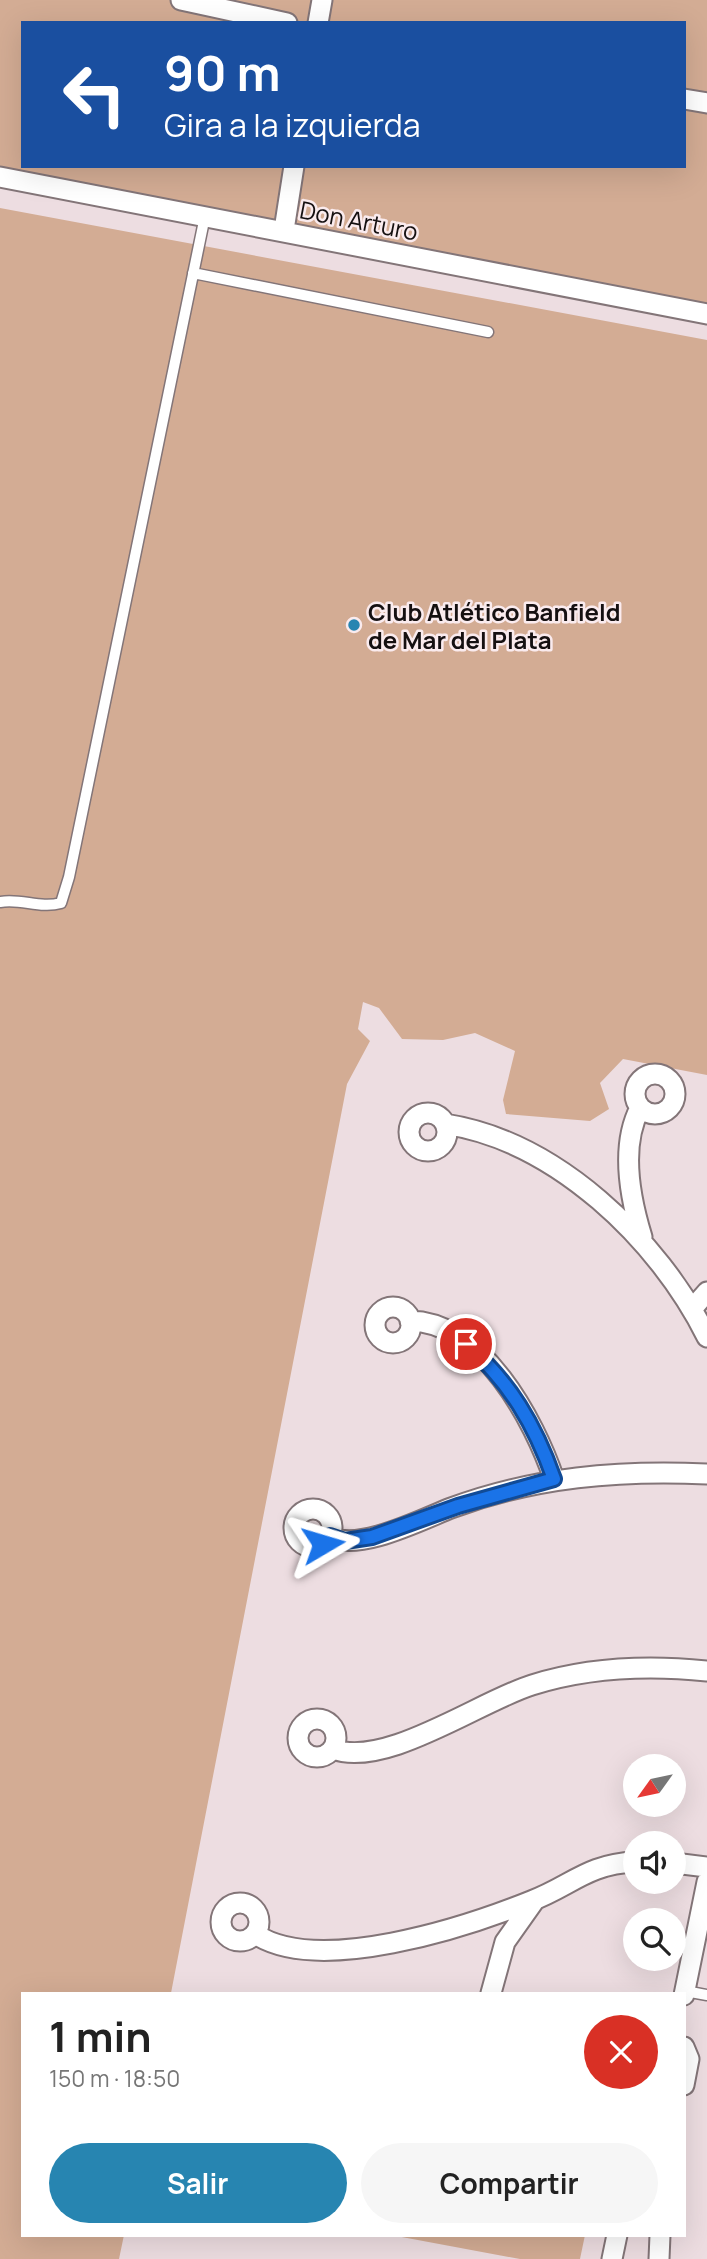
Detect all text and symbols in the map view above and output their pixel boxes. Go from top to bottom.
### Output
text: 90 m [164,39,281,106]
icon: left [49,49,140,140]
text: Gira a la izquierda [164,103,420,147]
street label: Don Arturo [297,192,421,248]
place label: Club Atlético Banfield de Mar del Plata [368,595,621,656]
marker: Club Atlético Banfield de Mar del Plata [346,617,362,633]
pin [436,1314,496,1374]
icon: arrive [447,1325,485,1363]
position arrow [286,1507,360,1581]
north arrow [623,1754,686,1816]
map controls [623,1754,686,1971]
button: sound [623,1831,686,1894]
button: search [623,1908,686,1971]
text: 1 min [49,2007,152,2065]
button: close [584,2015,658,2089]
text: 150 m · 18:50 [49,2062,180,2094]
button: Salir [49,2143,347,2223]
button: Compartir [361,2143,658,2223]

